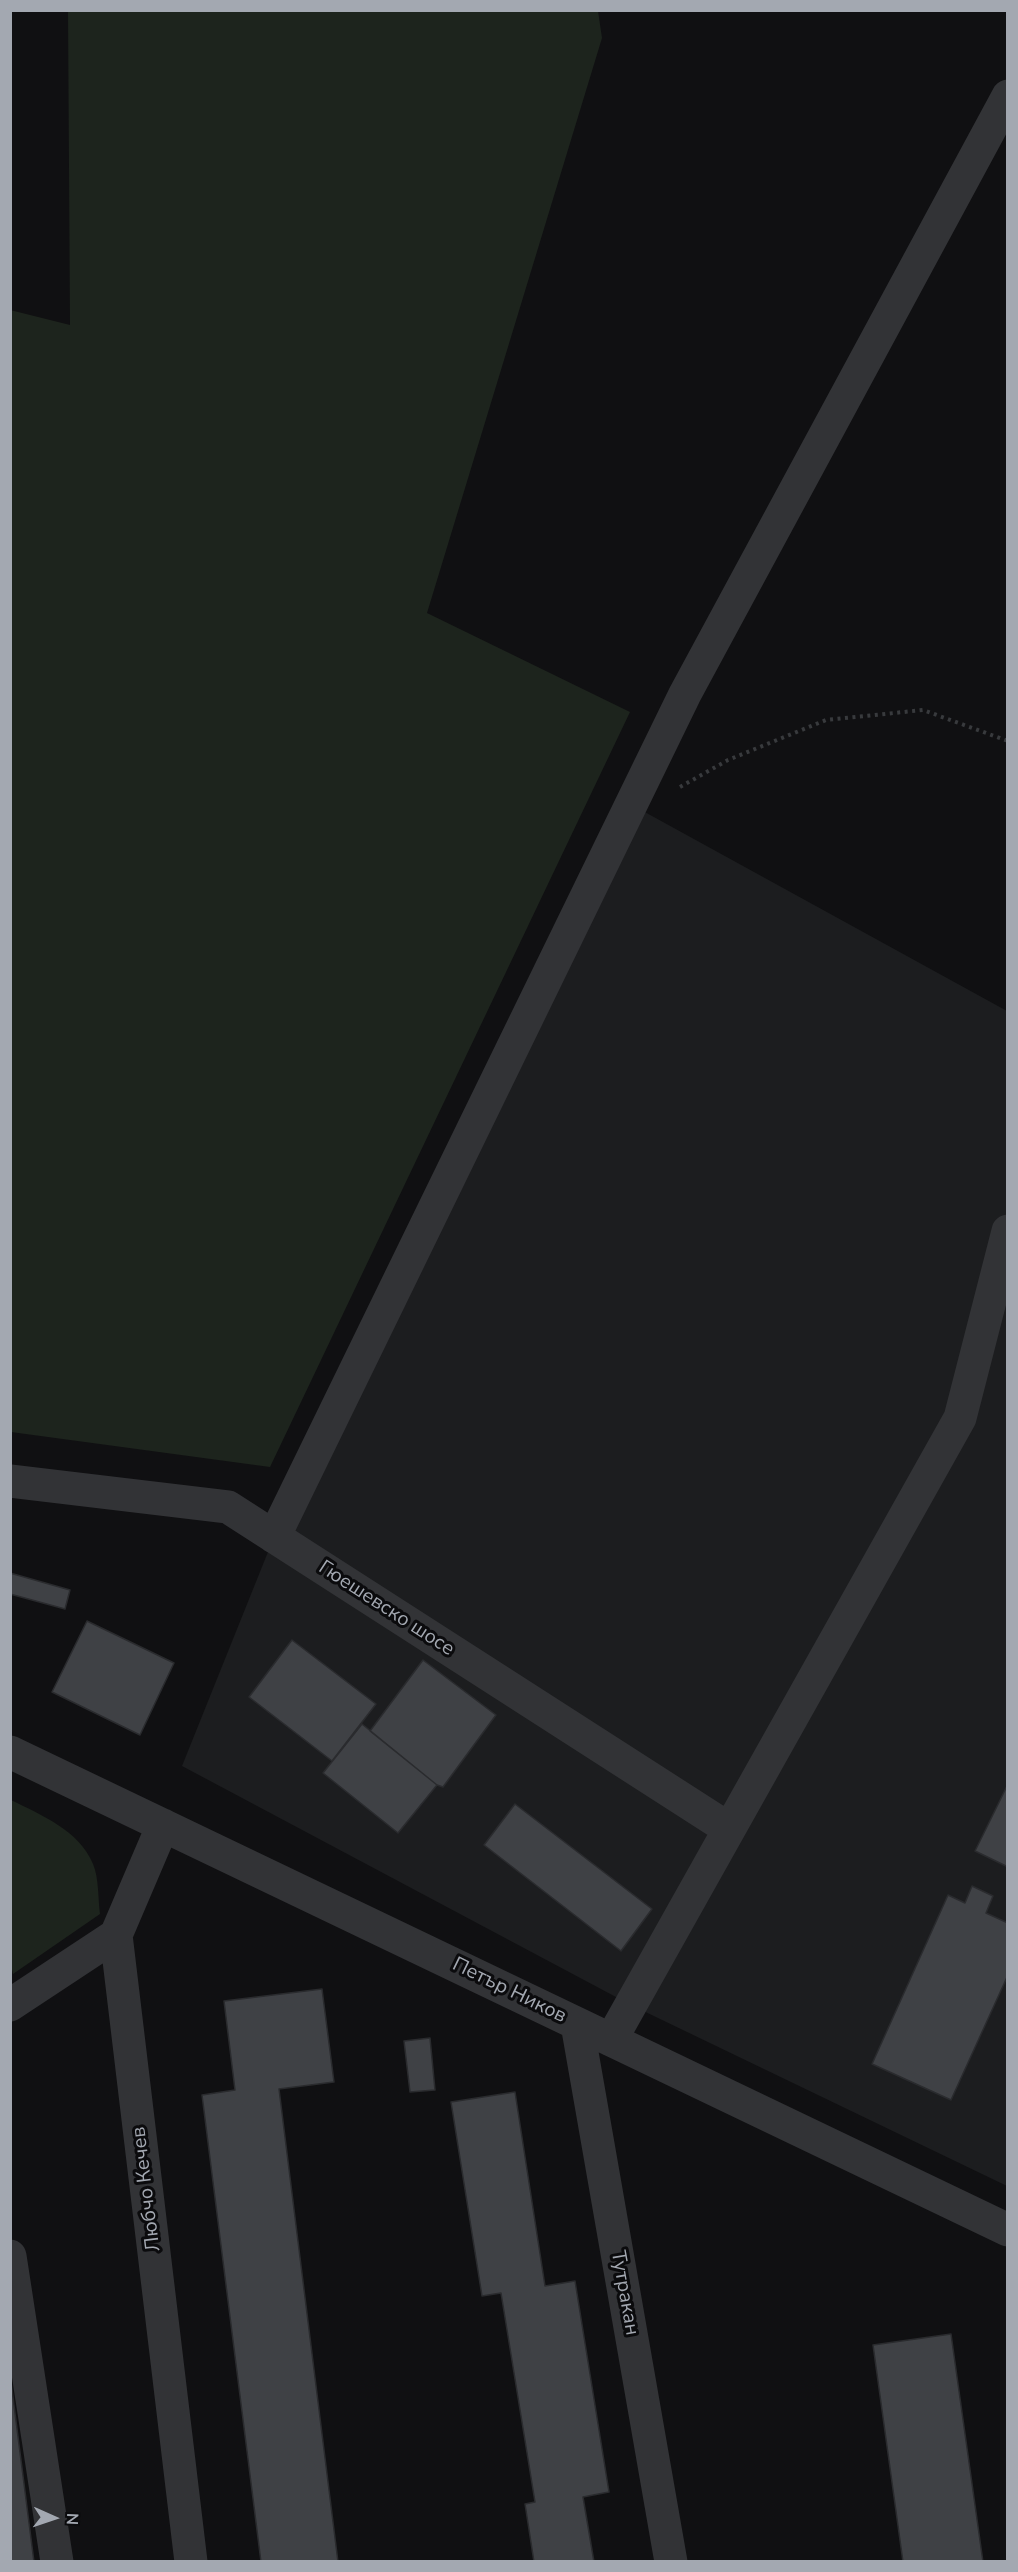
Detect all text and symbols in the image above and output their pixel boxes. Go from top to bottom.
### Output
street label: Гюешевско шосе [314,1556,458,1662]
street label: Петър Ников [448,1953,570,2029]
street label: Любчо Кечев [127,2125,167,2253]
street label: Тутракан [605,2249,643,2337]
north arrow [24,2488,84,2548]
text: N [61,2512,83,2525]

